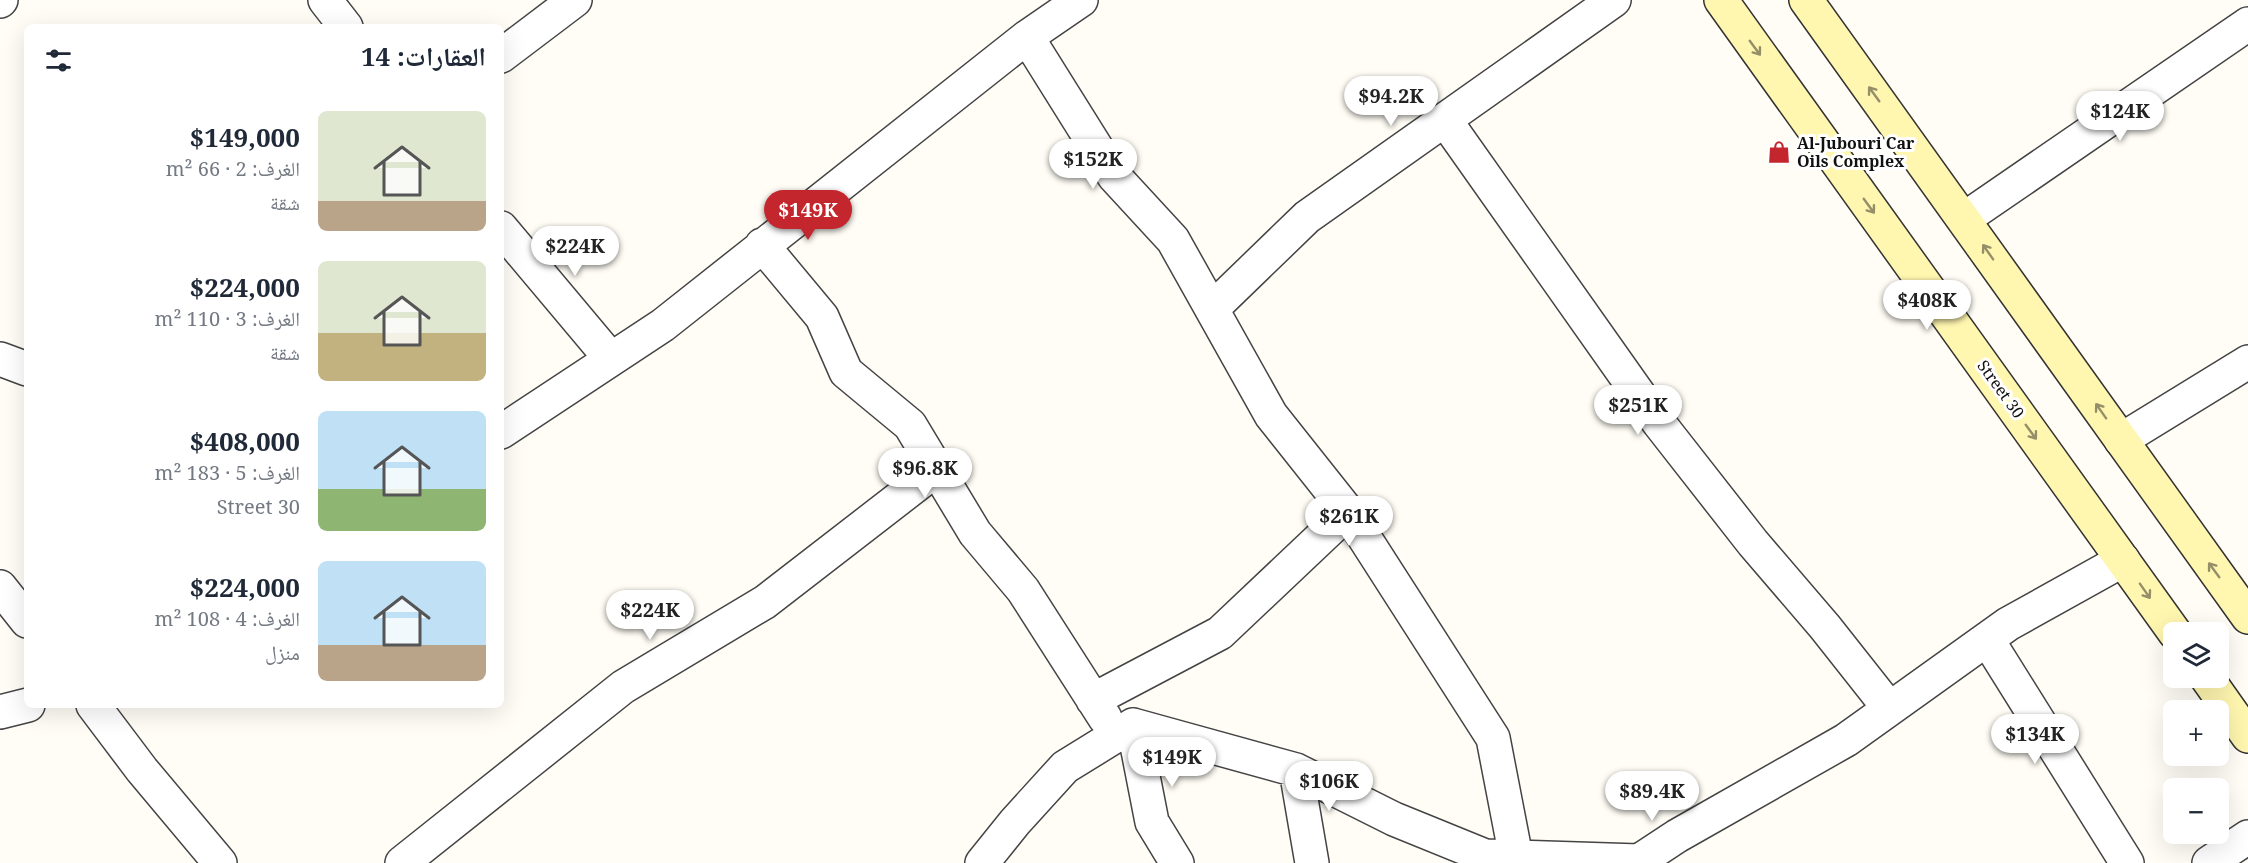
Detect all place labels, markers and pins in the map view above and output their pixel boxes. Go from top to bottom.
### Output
pin: $94.2K [1342,76,1440,127]
pin: $124K [2078,91,2162,142]
place label: Al-Jubouri Car Oils Complex [1797,132,1915,172]
pin: $152K [1051,139,1135,190]
shop icon: Al-Jubouri Car Oils Complex [1766,139,1792,165]
pin: $149K [766,190,850,241]
pin: $224K [533,226,617,277]
pin: $408K [1885,280,1969,331]
pin: $251K [1596,385,1680,436]
pin: $96.8K [876,448,974,499]
pin: $261K [1307,496,1391,547]
pin: $224K [608,590,692,641]
pin: $134K [1993,714,2077,765]
pin: $149K [1130,737,1214,788]
pin: $106K [1287,761,1371,812]
pin: $89.4K [1603,771,1701,822]

